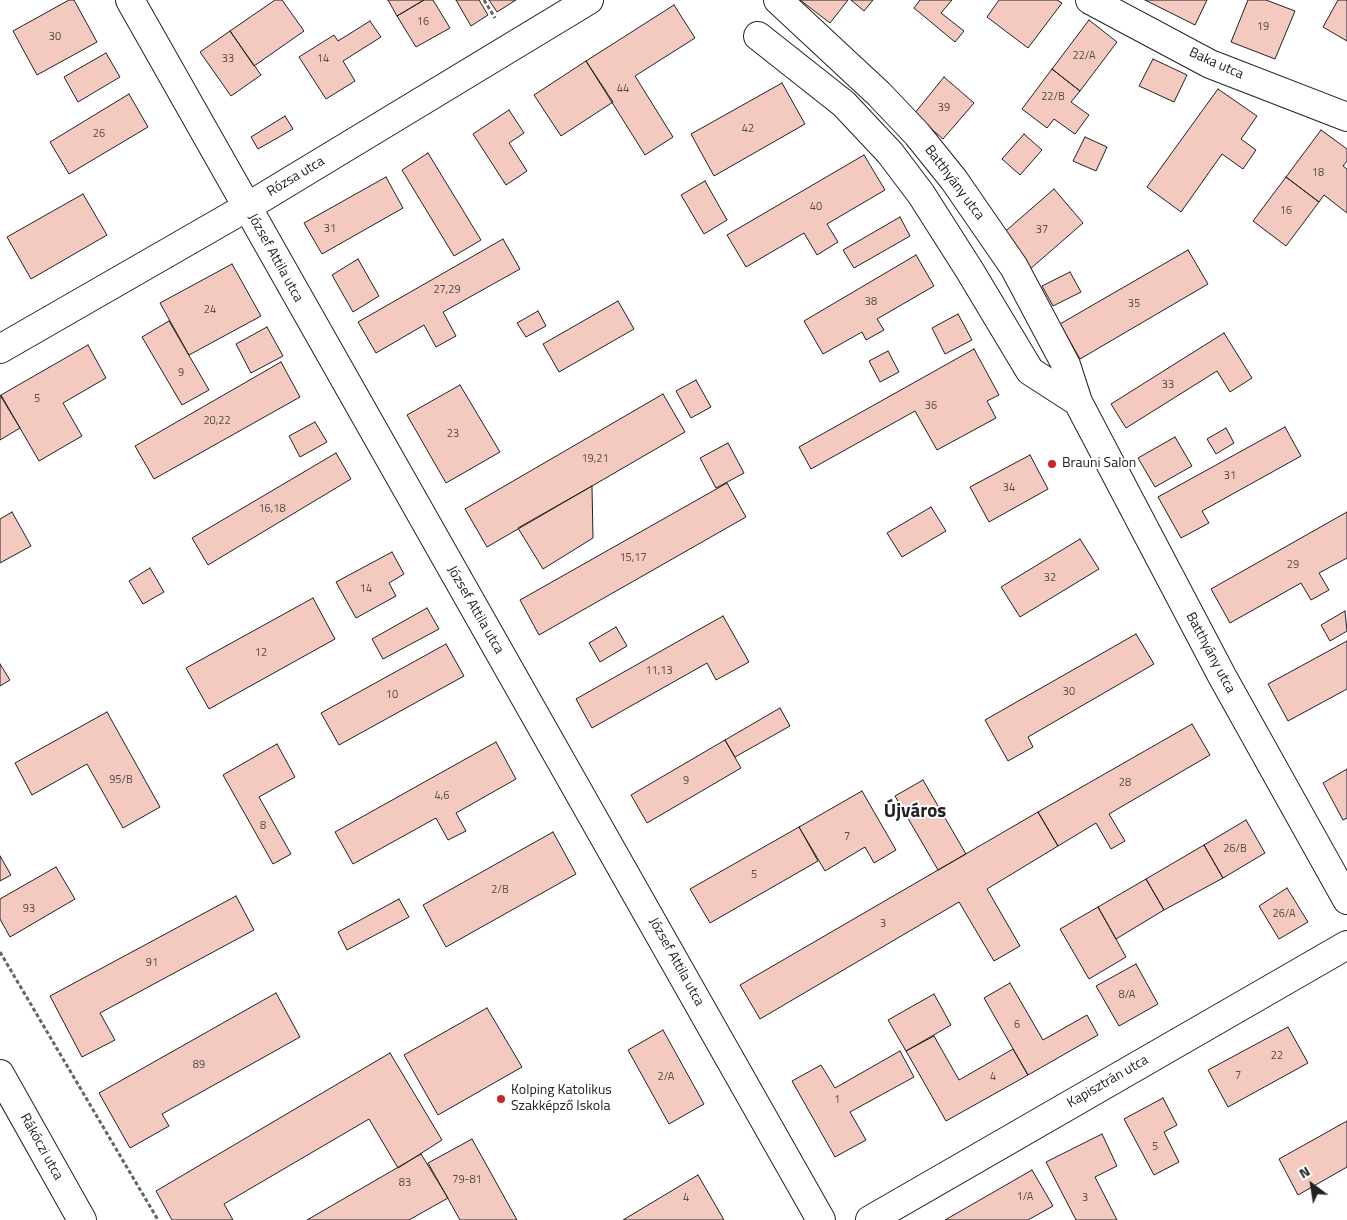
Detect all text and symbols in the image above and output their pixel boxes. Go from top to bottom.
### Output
house number: 16 [417,15,429,29]
house number: 19 [1257,20,1269,34]
house number: 30 [49,30,61,44]
street label: Baka utca [1186,45,1246,83]
house number: 22/A [1073,49,1095,63]
house number: 33 [222,52,234,66]
house number: 14 [317,52,329,66]
house number: 44 [617,82,629,96]
house number: 22/B [1041,90,1065,104]
house number: 39 [938,101,950,115]
house number: 42 [742,122,754,136]
house number: 26 [93,127,105,141]
street label: Batthyány utca [920,142,988,224]
street label: Rózsa utca [264,153,328,201]
house number: 18 [1312,166,1324,180]
house number: 40 [810,200,822,214]
house number: 16 [1280,204,1292,218]
street label: József Attila utca [244,211,306,305]
house number: 31 [324,222,336,236]
house number: 37 [1036,223,1048,237]
house number: 27,29 [433,283,461,297]
house number: 38 [865,295,877,309]
house number: 35 [1128,297,1140,311]
house number: 24 [204,303,216,317]
house number: 9 [178,366,184,380]
house number: 33 [1162,378,1174,392]
house number: 5 [34,392,40,406]
house number: 36 [925,399,937,413]
house number: 20,22 [203,414,231,428]
house number: 23 [447,427,459,441]
house number: 19,21 [581,452,609,466]
place label: Brauni Salon [1062,456,1136,472]
marker: Brauni Salon [1046,458,1058,470]
house number: 31 [1224,469,1236,483]
house number: 34 [1003,481,1015,495]
house number: 16,18 [258,502,286,516]
house number: 15,17 [619,551,647,565]
house number: 29 [1287,558,1299,572]
street label: József Attila utca [443,563,507,657]
house number: 32 [1044,571,1056,585]
house number: 14 [360,582,372,596]
street label: Batthyány utca [1182,610,1238,696]
house number: 12 [255,646,267,660]
house number: 11,13 [645,664,673,678]
house number: 30 [1063,685,1075,699]
house number: 10 [386,688,398,702]
house number: 95/B [109,773,133,787]
house number: 9 [683,774,689,788]
house number: 28 [1119,776,1131,790]
house number: 4,6 [435,789,449,803]
district label: Újváros [884,801,946,823]
house number: 8 [260,819,266,833]
house number: 7 [844,830,850,844]
house number: 26/B [1223,842,1247,856]
house number: 5 [751,868,757,882]
house number: 2/B [491,883,509,897]
house number: 93 [23,902,35,916]
house number: 26/A [1273,907,1295,921]
street label: József Attila utca [645,915,707,1009]
house number: 3 [880,917,886,931]
house number: 91 [146,956,158,970]
house number: 8/A [1119,988,1135,1002]
house number: 6 [1014,1018,1020,1032]
house number: 22 [1271,1049,1283,1063]
street label: Kapisztrán utca [1064,1052,1152,1112]
house number: 89 [193,1058,205,1072]
house number: 7 [1235,1069,1241,1083]
house number: 2/A [658,1070,674,1084]
house number: 4 [990,1070,996,1084]
place label: Kolping Katolikus Szakképző Iskola [511,1083,612,1116]
marker: Kolping Katolikus Szakképző Iskola [495,1093,507,1105]
house number: 1 [834,1093,840,1107]
street label: Rákóczi utca [16,1111,66,1183]
house number: 5 [1152,1140,1158,1154]
north arrow [1287,1160,1337,1210]
text: N [1294,1160,1314,1183]
house number: 79-81 [452,1173,482,1187]
house number: 83 [399,1176,411,1190]
house number: 1/A [1017,1190,1033,1204]
house number: 4 [683,1191,689,1205]
house number: 3 [1082,1191,1088,1205]

